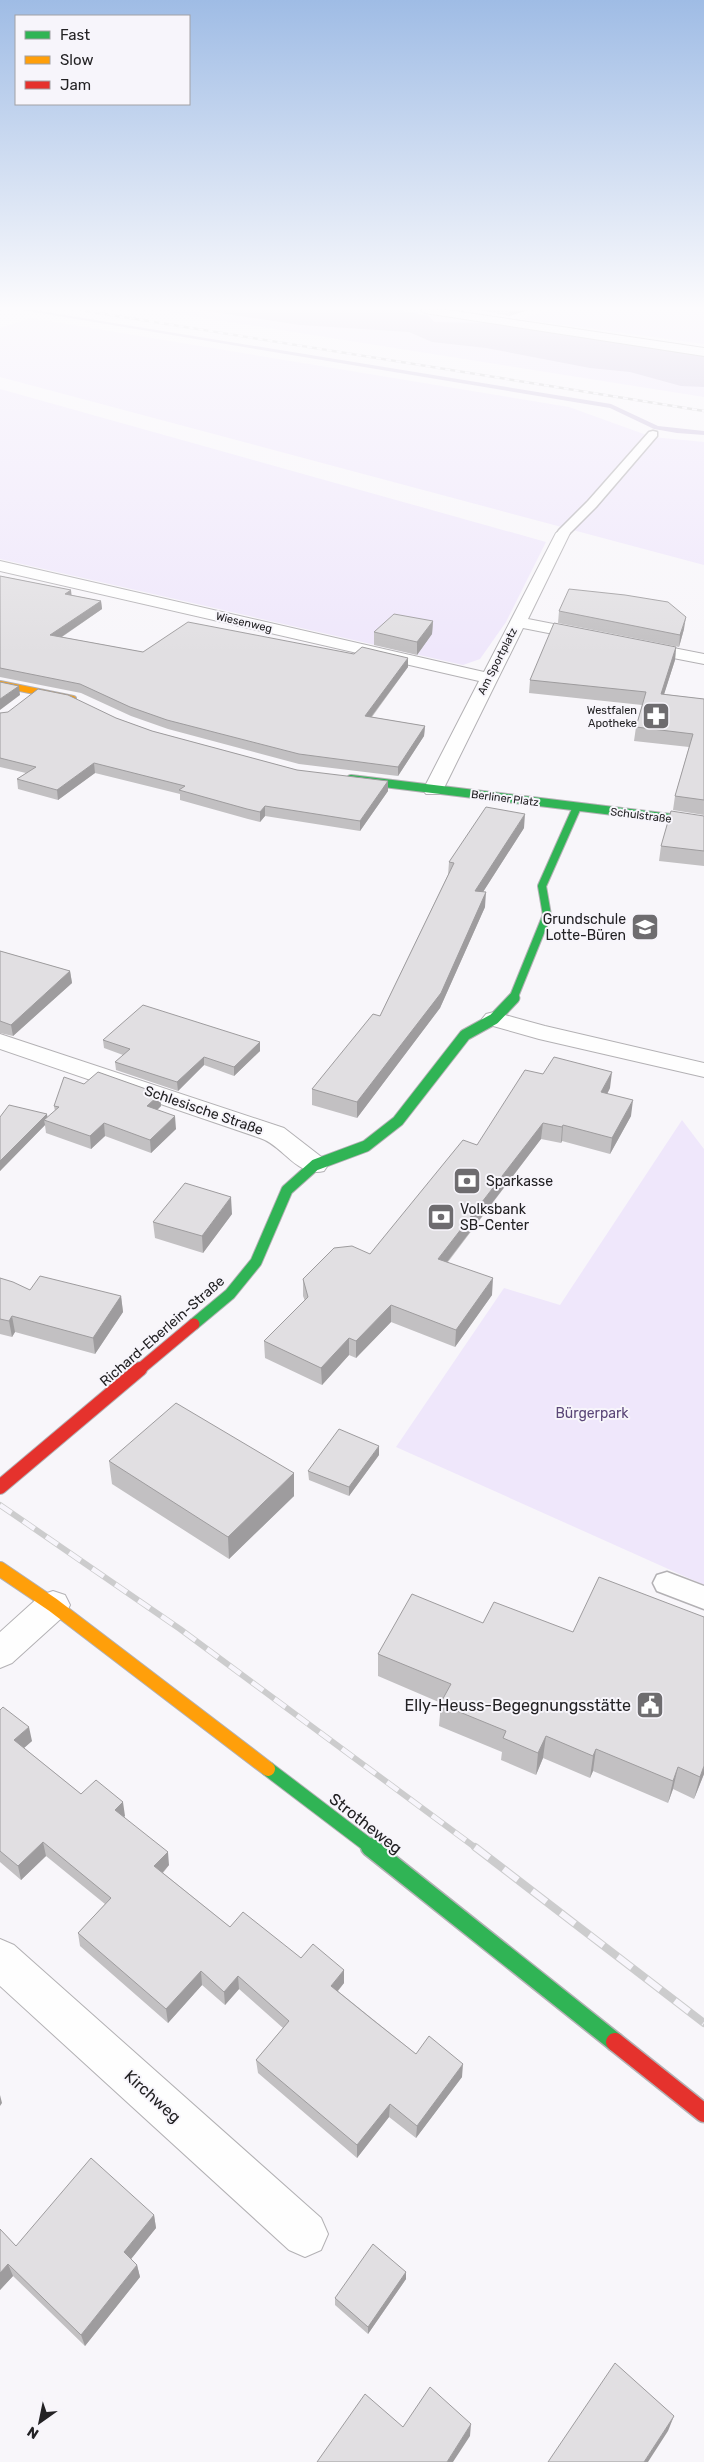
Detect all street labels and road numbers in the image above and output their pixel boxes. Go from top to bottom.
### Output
street label: Wiesenweg [214,610,273,635]
street label: Am Sportplatz [475,625,520,697]
street label: Berliner Platz [470,788,540,809]
street label: Schulstraße [610,805,672,826]
street label: Schlesische Straße [142,1082,266,1139]
street label: Richard-Eberlein-Straße [97,1273,228,1390]
street label: Strotheweg [326,1789,406,1858]
street label: Kirchweg [121,2066,185,2127]

